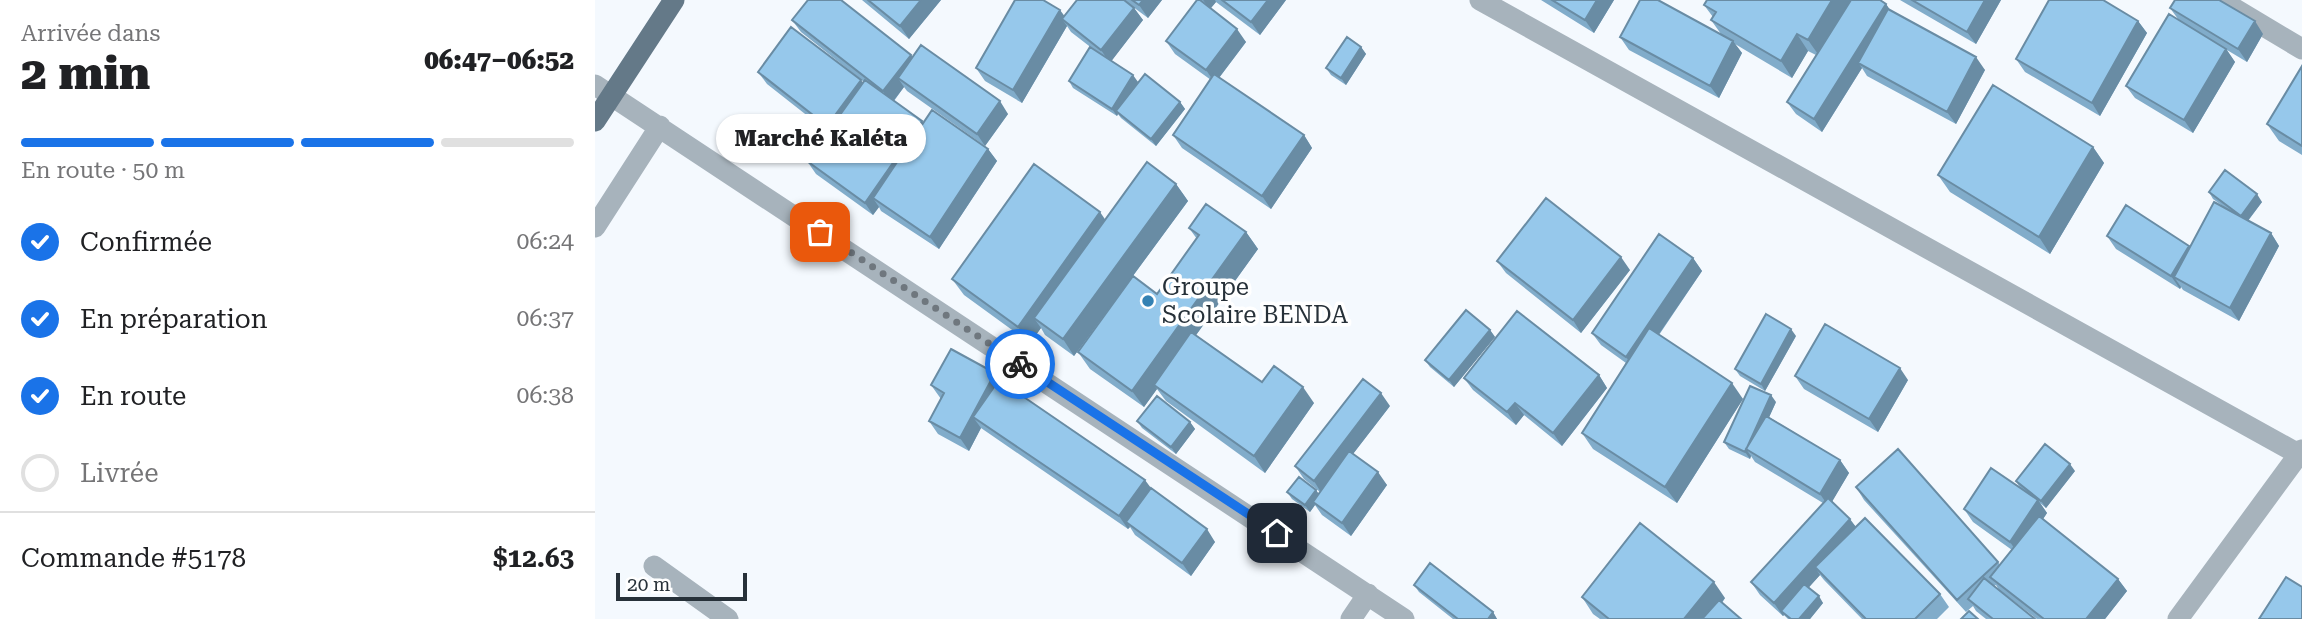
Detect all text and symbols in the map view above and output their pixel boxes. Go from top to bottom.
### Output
text: Arrivée dans [21,20,160,47]
text: 06:47–06:52 [424,45,574,75]
text: 2 min [21,46,150,100]
callout: Marché Kaléta [715,113,925,162]
text: Marché Kaléta [735,125,907,152]
text: En route · 50 m [21,157,185,184]
pin [790,202,850,262]
icon: bag [801,213,839,251]
icon: check [21,223,59,261]
text: Confirmée [80,227,212,257]
text: 06:24 [517,228,574,255]
place label: Groupe Scolaire BENDA [1162,273,1348,329]
marker: Groupe Scolaire BENDA [1140,293,1156,309]
icon: check [21,300,59,338]
text: En préparation [80,304,268,334]
text: 06:37 [517,305,574,332]
courier [985,329,1055,399]
icon: bike [1001,345,1039,383]
icon: check [21,377,59,415]
text: En route [80,381,186,411]
text: 06:38 [517,382,574,409]
text: Livrée [80,458,159,488]
pin [1247,503,1307,563]
icon: home [1258,514,1296,552]
text: Commande #5178 [21,543,246,573]
text: $12.63 [493,543,574,573]
scale bar [616,570,747,602]
text: 20 m [627,573,670,596]

